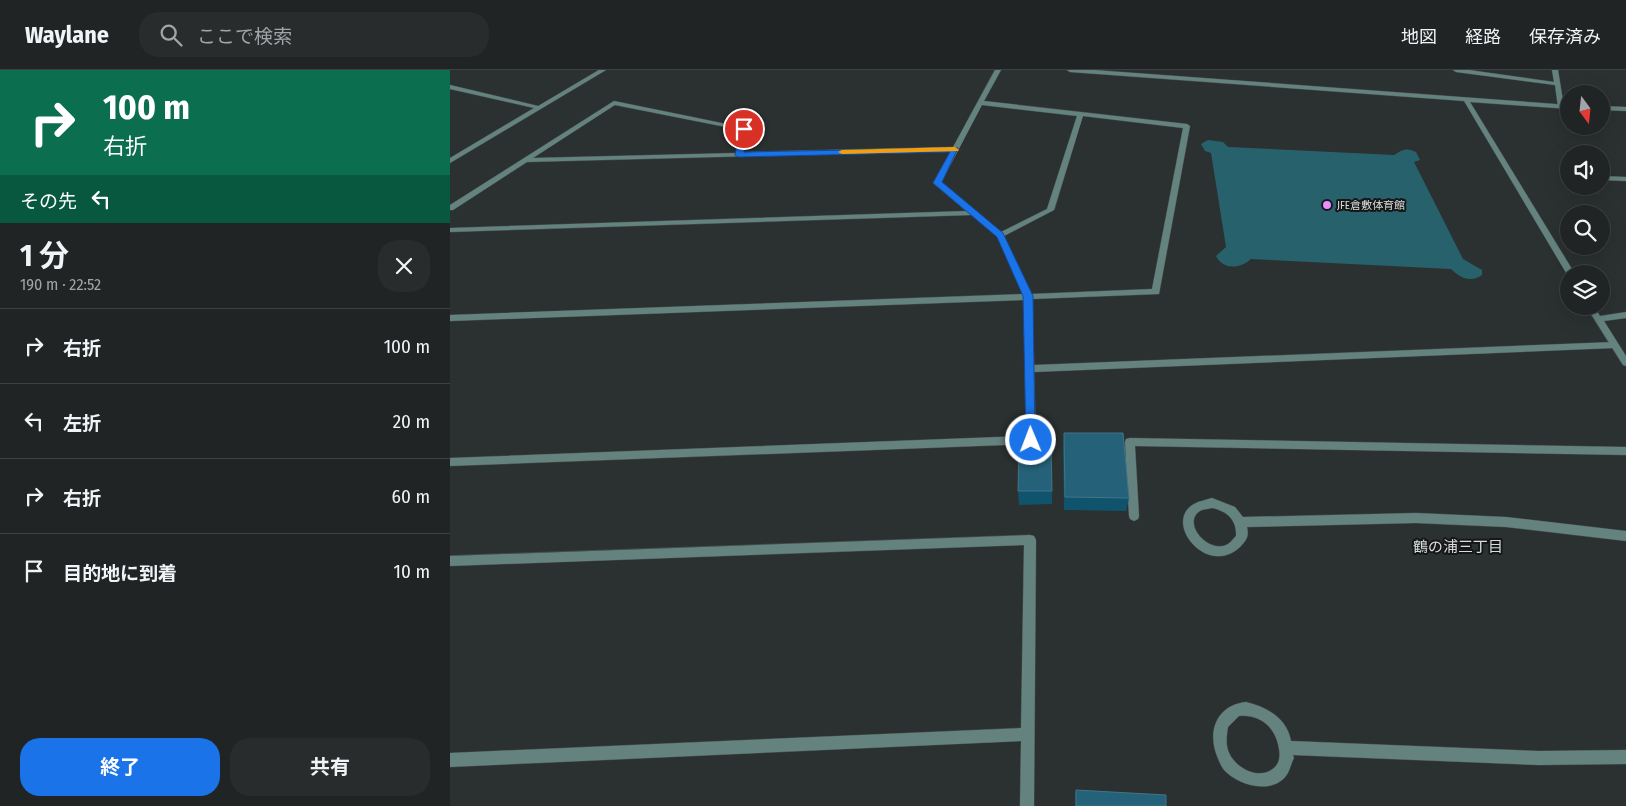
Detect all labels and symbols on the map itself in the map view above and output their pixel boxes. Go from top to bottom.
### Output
north arrow [1560,85,1610,135]
pin [723,108,765,150]
marker: JFE倉敷体育館 [1321,199,1333,211]
place label: JFE倉敷体育館 [1337,199,1405,212]
position arrow [1004,413,1056,465]
district label: 鶴の浦三丁目 [1413,538,1503,556]

